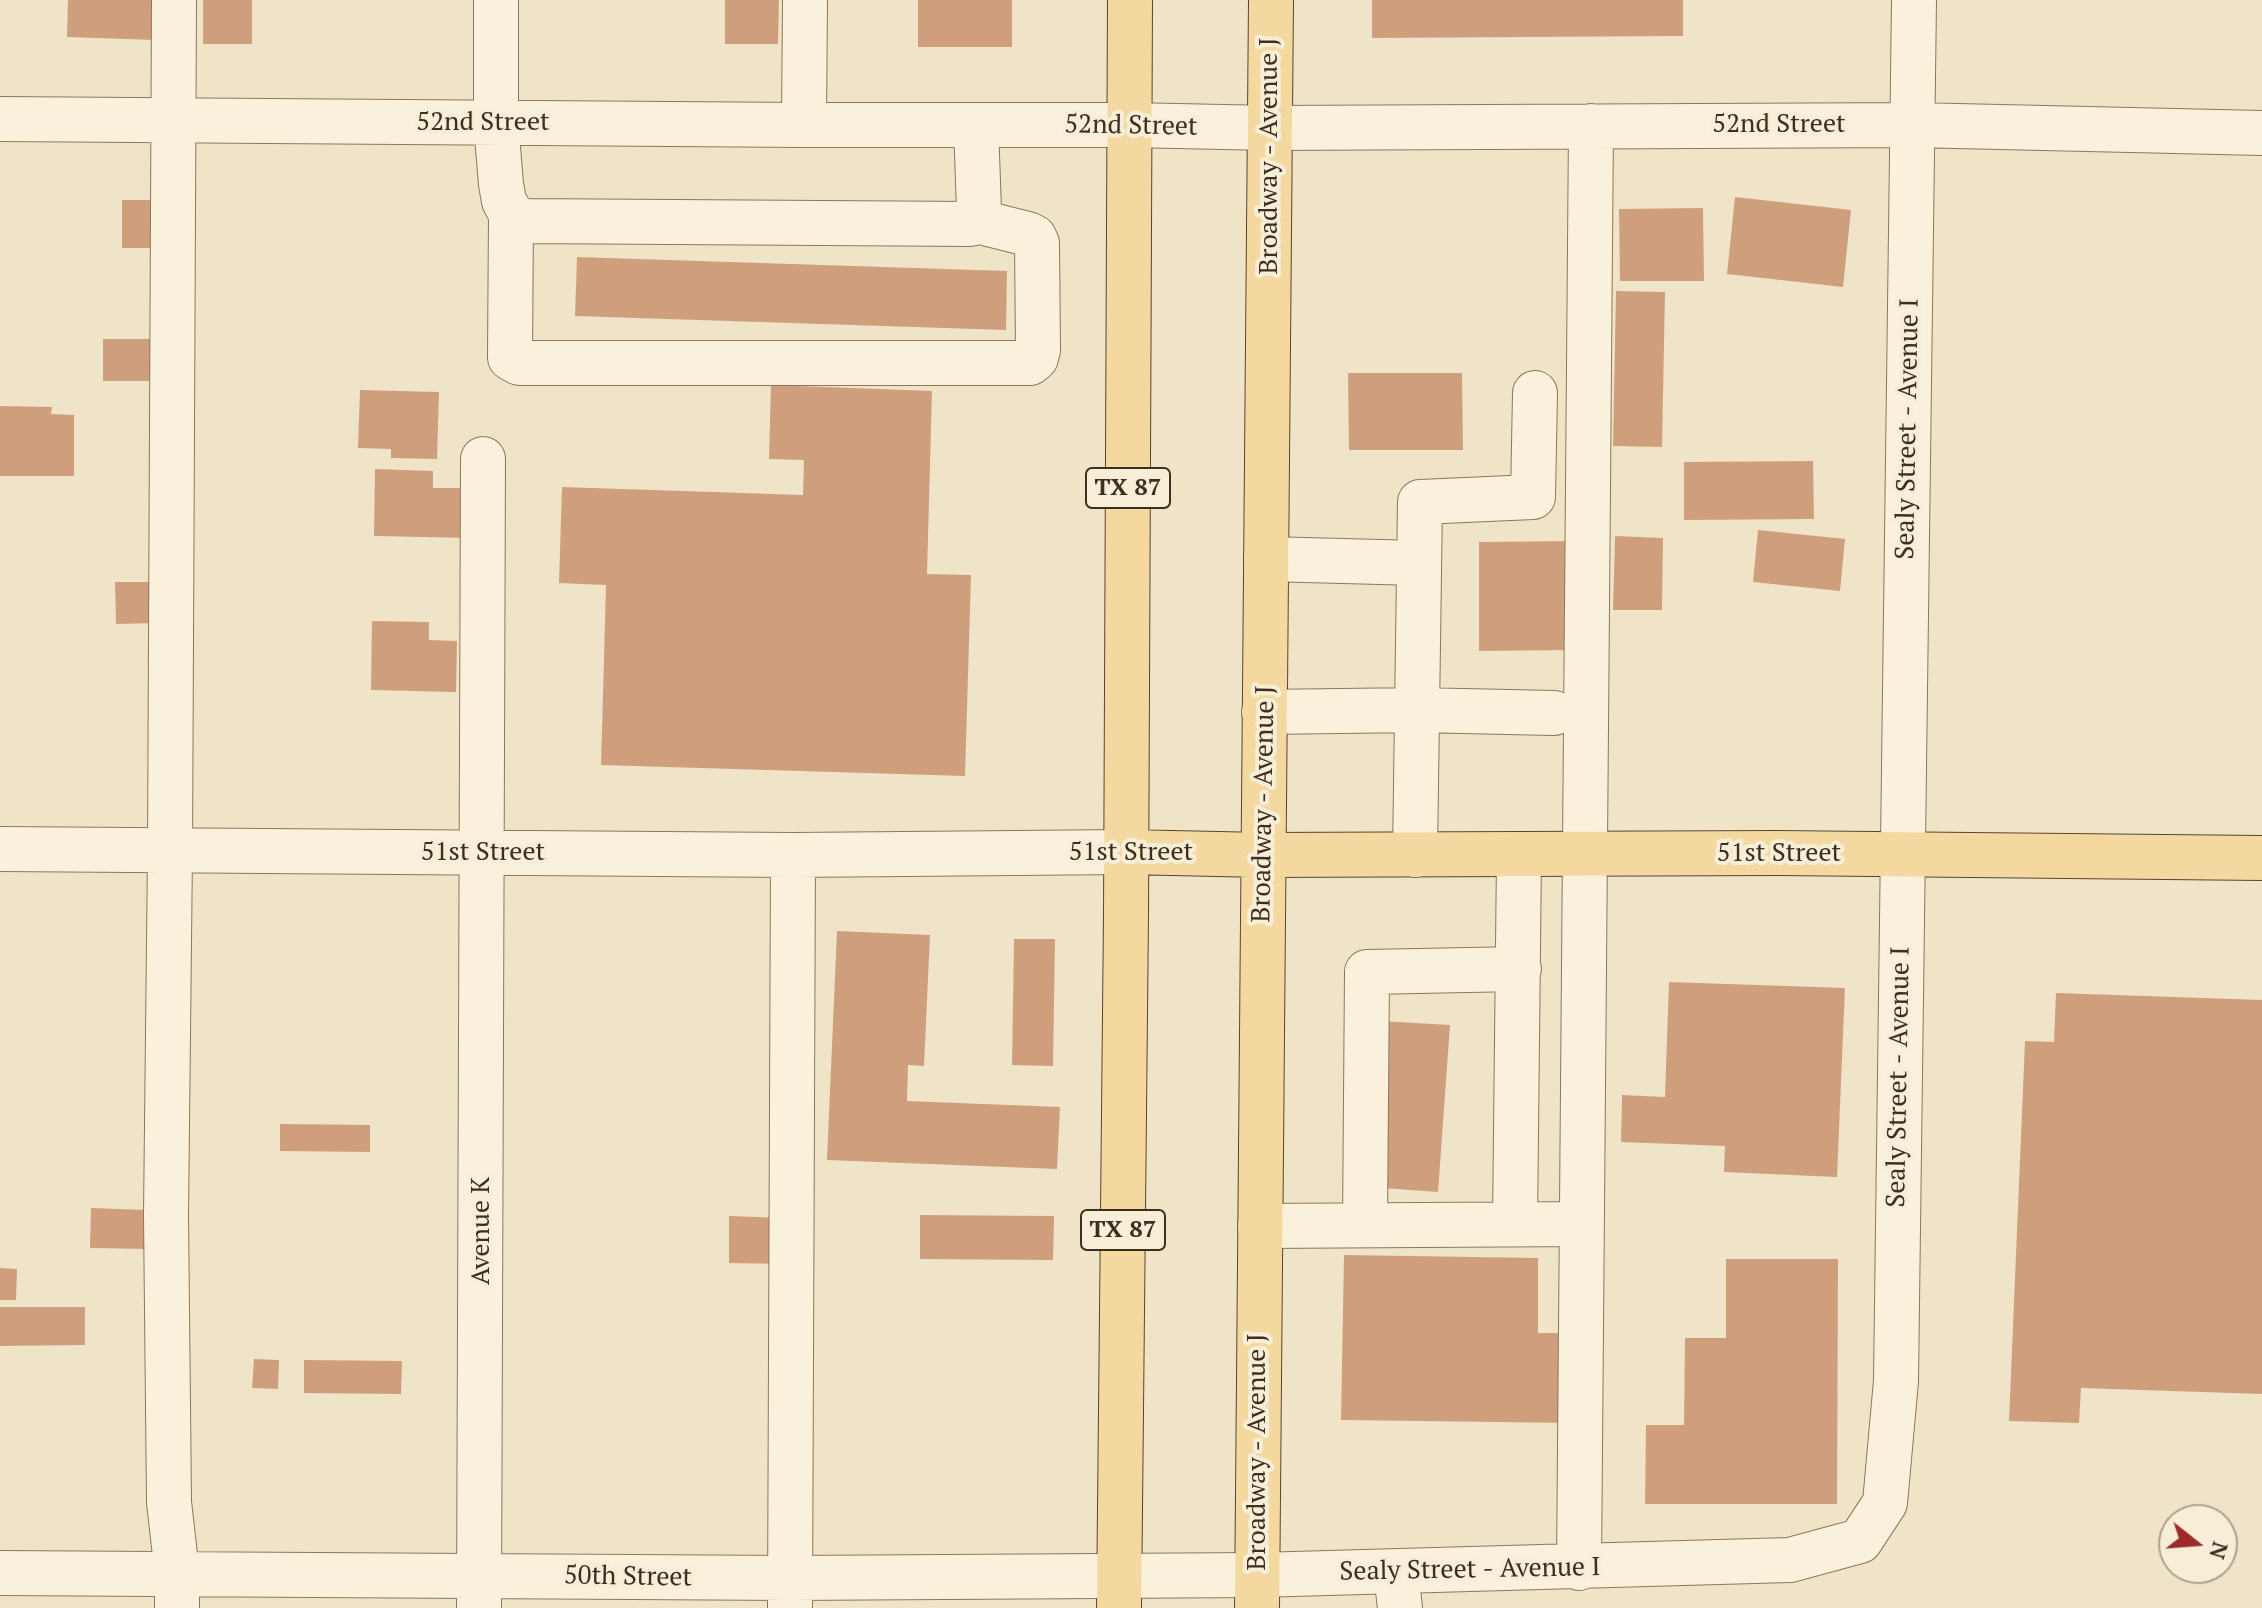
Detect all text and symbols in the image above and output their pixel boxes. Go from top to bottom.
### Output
street label: Broadway - Avenue J [1254,37,1286,275]
street label: 52nd Street [416,107,550,139]
street label: 52nd Street [1064,109,1198,143]
street label: 52nd Street [1712,109,1846,141]
street label: Sealy Street - Avenue I [1890,298,1926,560]
road number: TX 87 [1086,468,1170,508]
street label: Broadway - Avenue J [1246,685,1282,923]
street label: 51st Street [421,837,545,869]
street label: 51st Street [1069,837,1193,869]
street label: 51st Street [1717,838,1841,870]
street label: Sealy Street - Avenue I [1881,946,1917,1208]
street label: Avenue K [466,1177,498,1285]
road number: TX 87 [1081,1210,1165,1250]
street label: Broadway - Avenue J [1242,1333,1274,1571]
north arrow [2158,1504,2238,1584]
text: N [2203,1538,2236,1563]
street label: Sealy Street - Avenue I [1339,1552,1601,1588]
street label: 50th Street [564,1560,692,1594]

